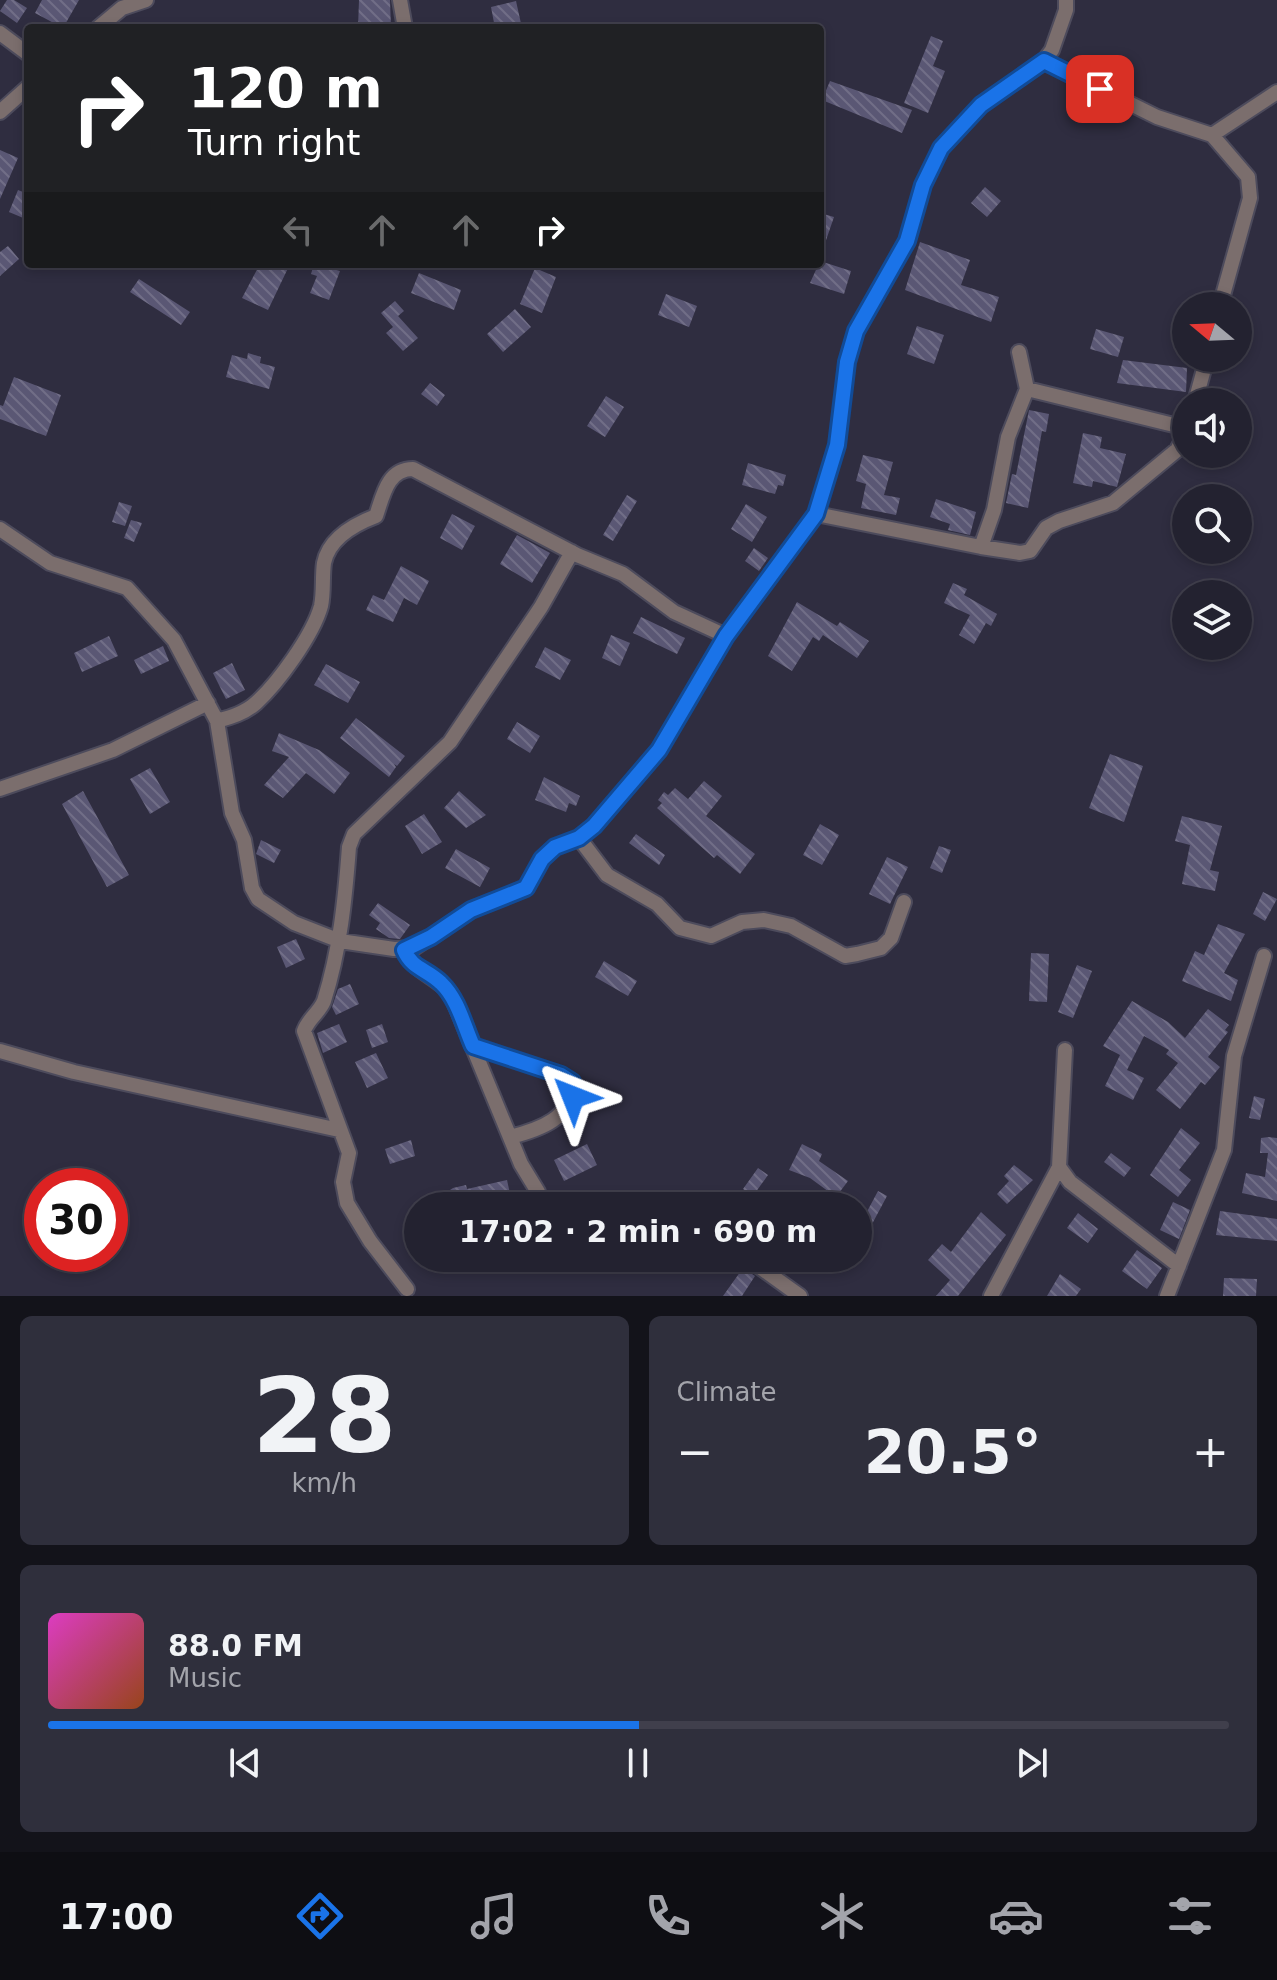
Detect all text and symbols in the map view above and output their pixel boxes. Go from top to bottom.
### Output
text: 120 m [188,55,383,120]
pin [1066,55,1134,123]
icon: right [56,56,160,160]
icon: arrive [1078,67,1122,111]
text: Turn right [188,122,360,163]
icon: left [276,208,320,252]
icon: ahead [360,208,404,252]
icon: ahead [444,208,488,252]
icon: right [528,208,572,252]
north arrow [1172,292,1252,372]
map controls [1172,292,1252,660]
button: sound [1172,388,1252,468]
button: search [1172,484,1252,564]
button: layers [1172,580,1252,660]
position arrow [531,1055,615,1139]
speed limit sign: 30 [24,1168,128,1272]
text: 17:02 · 2 min · 690 m [459,1214,817,1249]
text: 28 [252,1355,397,1477]
text: Climate [677,1377,777,1407]
text: 20.5° [864,1417,1042,1487]
text: − [677,1426,713,1477]
text: + [1192,1426,1229,1477]
text: km/h [291,1468,357,1498]
text: 88.0 FM [168,1628,303,1663]
text: Music [168,1663,242,1693]
icon: previous [223,1741,267,1785]
icon: pause [616,1741,660,1785]
icon: next [1010,1741,1054,1785]
icon: directions [292,1888,348,1944]
icon: music [466,1888,522,1944]
icon: phone [640,1888,696,1944]
icon: climate [814,1888,870,1944]
icon: car [988,1888,1044,1944]
icon: filters [1162,1888,1218,1944]
text: 17:00 [59,1896,174,1937]

